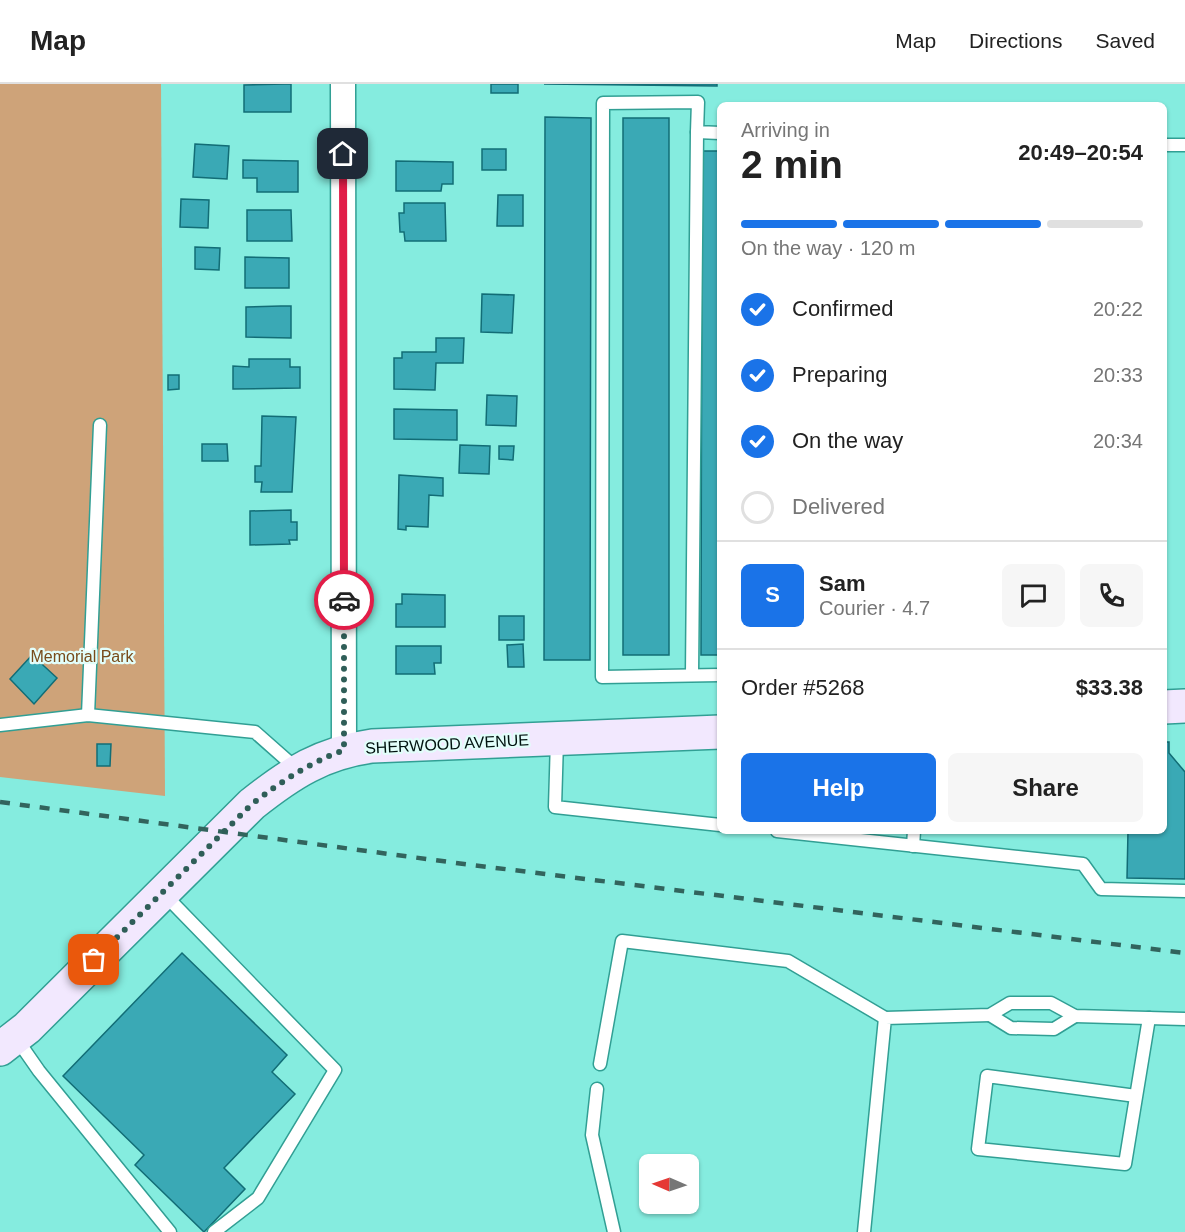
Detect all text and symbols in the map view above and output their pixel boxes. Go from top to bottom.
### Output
text: Map [30,25,86,56]
text: Map [895,29,936,52]
text: Directions [969,29,1062,52]
text: Saved [1095,29,1155,52]
text: Arriving in [741,119,830,141]
pin [317,128,368,179]
icon: home [326,137,359,170]
text: 20:49–20:54 [1018,140,1143,165]
text: 2 min [741,143,843,186]
text: On the way · 120 m [741,237,916,259]
icon: check [741,293,774,326]
text: Confirmed [792,296,893,321]
text: 20:22 [1093,298,1143,320]
icon: check [741,359,774,392]
text: Preparing [792,362,887,387]
text: 20:33 [1093,364,1143,386]
icon: check [741,425,774,458]
text: On the way [792,428,903,453]
text: 20:34 [1093,430,1143,452]
text: Delivered [792,494,885,519]
button: chat [1002,564,1065,627]
button: phone [1080,564,1143,627]
courier [314,570,374,630]
text: Sam [819,571,865,596]
text: S [765,582,780,607]
icon: car [328,584,361,617]
text: Courier · 4.7 [819,597,930,619]
park label: Memorial Park [30,648,135,665]
text: Order #5268 [741,675,865,700]
text: $33.38 [1076,675,1143,700]
street label: SHERWOOD AVENUE [365,731,529,757]
button: Help [741,753,936,822]
button: Share [948,753,1143,822]
pin [68,934,119,985]
icon: bag [77,943,110,976]
north arrow [639,1154,699,1214]
map controls [639,1154,699,1214]

